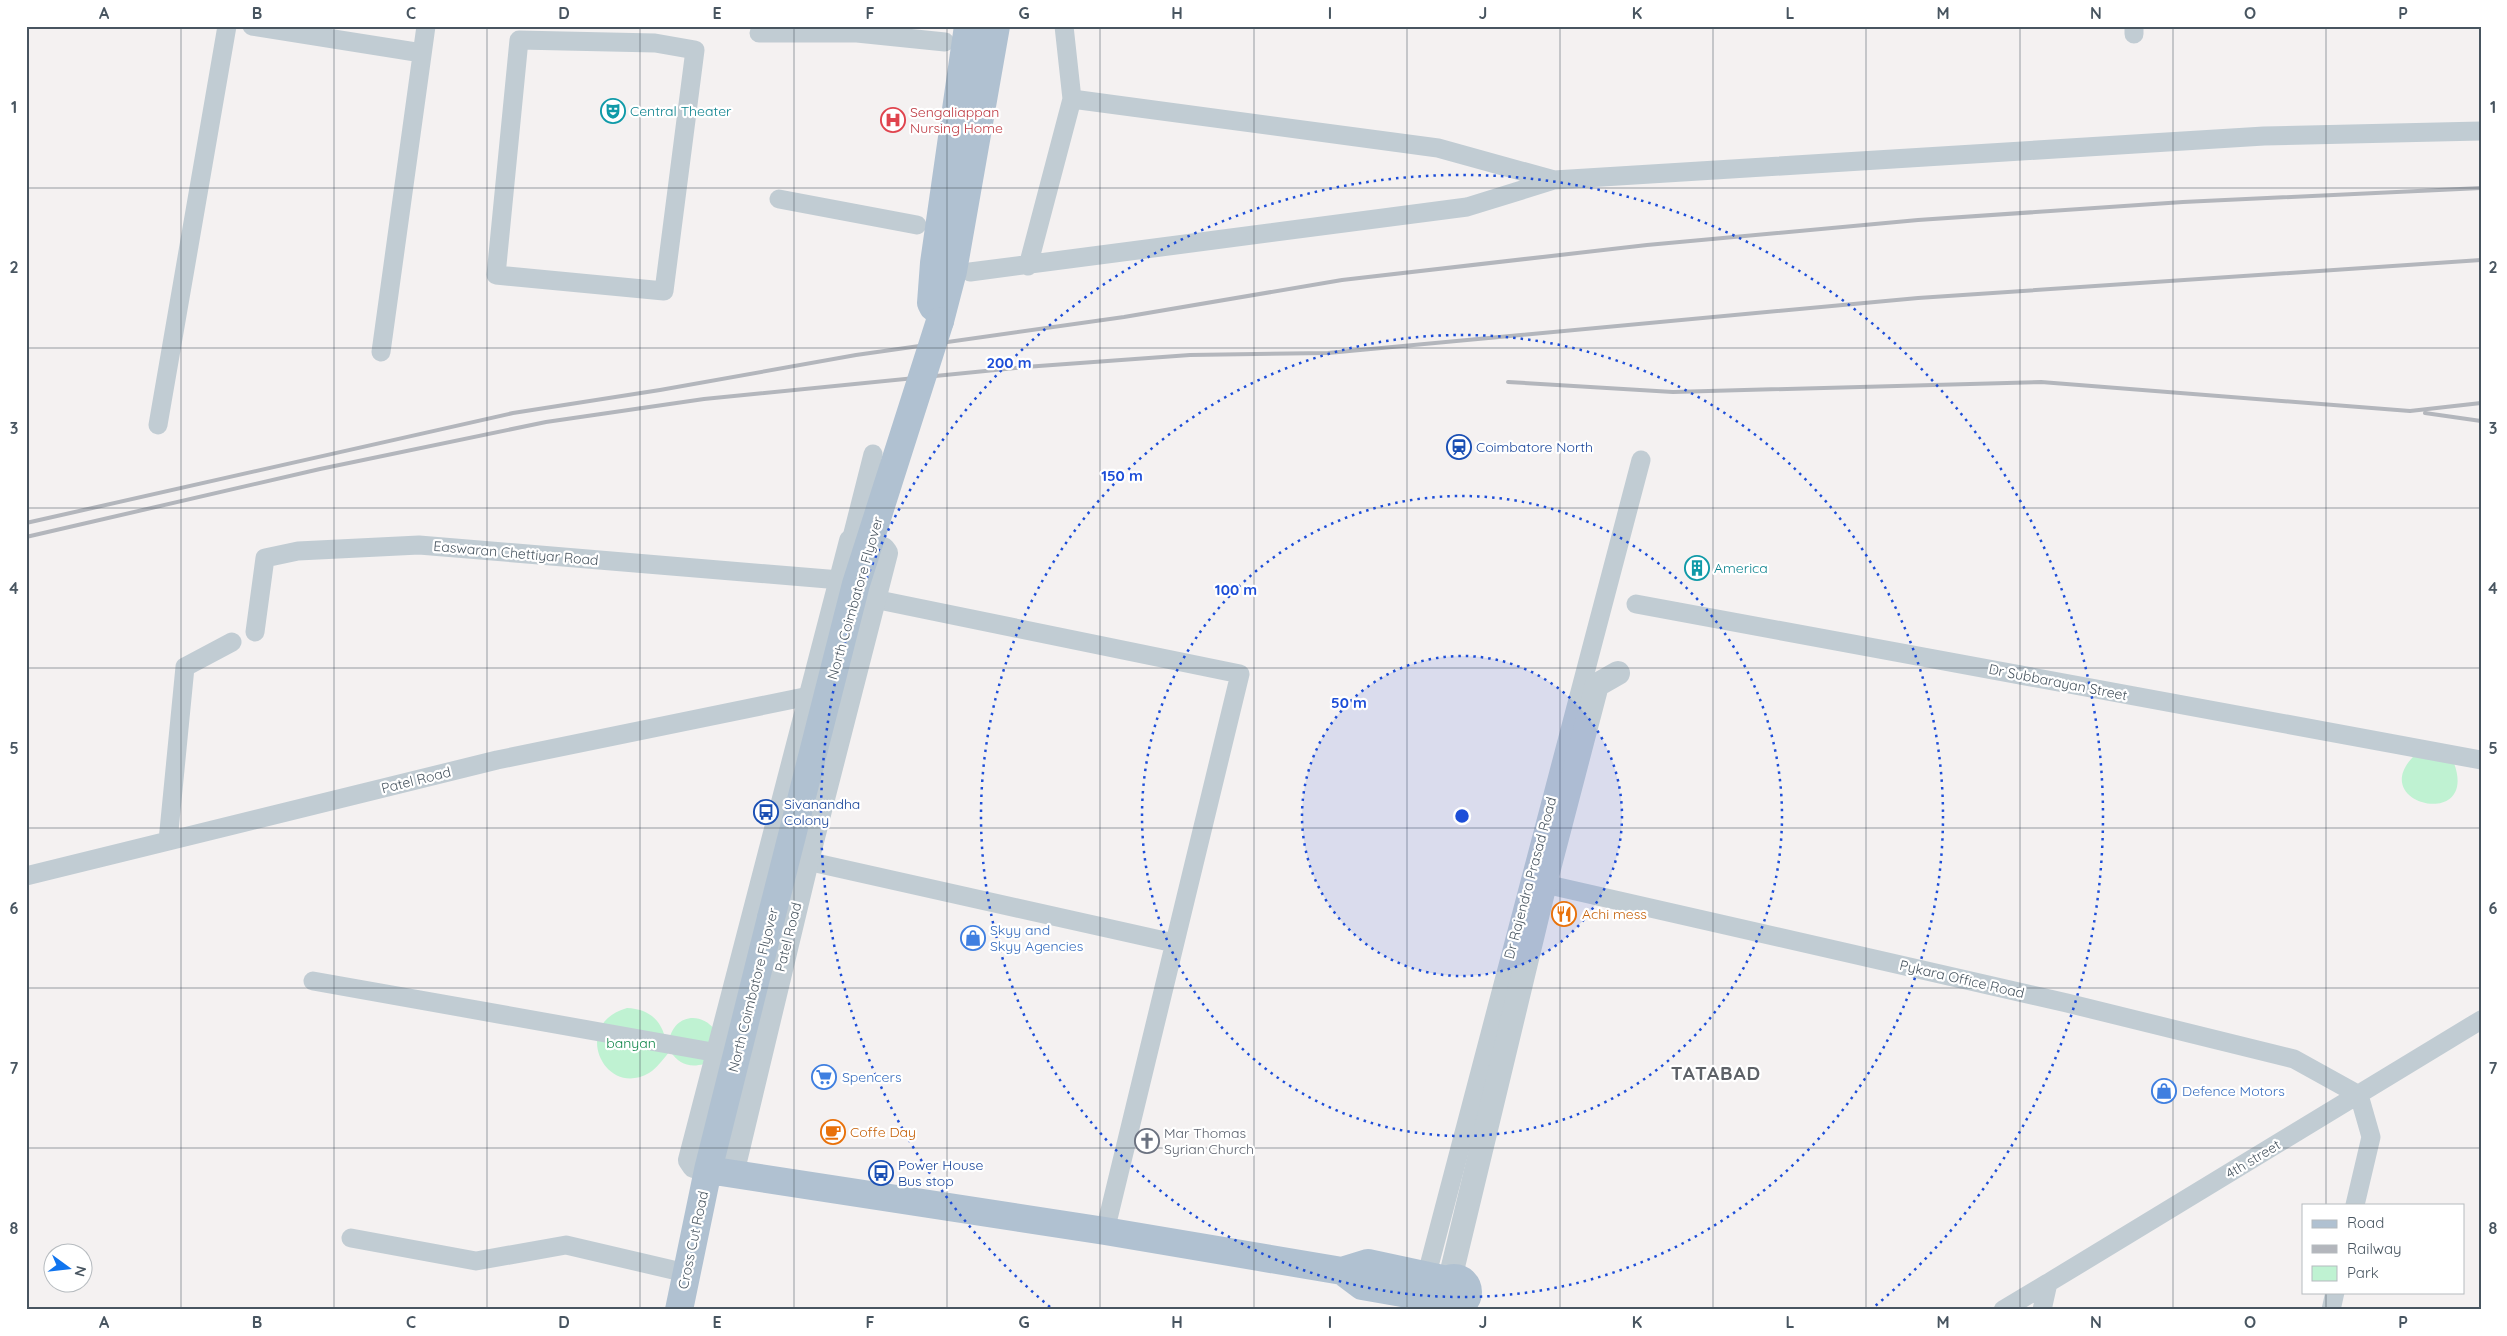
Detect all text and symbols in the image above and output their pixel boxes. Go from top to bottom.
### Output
text: A [99,3,110,23]
text: B [252,3,262,23]
text: C [406,3,416,23]
text: D [558,3,570,23]
text: E [712,3,722,23]
text: F [866,3,875,23]
text: G [1018,3,1030,23]
text: H [1171,3,1183,23]
text: I [1328,3,1332,23]
text: J [1479,3,1487,23]
text: K [1632,3,1642,23]
text: L [1786,3,1795,23]
text: M [1936,3,1950,23]
text: N [2090,3,2102,23]
text: O [2244,3,2256,23]
text: P [2398,3,2408,23]
text: 1 [11,97,17,117]
text: 1 [2490,97,2496,117]
theatre icon: Central Theater [600,98,626,124]
place label: Central Theater [630,102,732,120]
place label: Sengaliappan Nursing Home [910,103,1003,137]
hospital icon: Sengaliappan Nursing Home [880,107,906,133]
text: 2 [9,257,19,277]
text: 2 [2488,257,2498,277]
text: 200 m [987,353,1032,372]
text: 3 [10,418,18,438]
text: 3 [2489,418,2497,438]
station icon: Coimbatore North [1446,434,1472,460]
place label: Coimbatore North [1476,438,1593,456]
text: 150 m [1101,466,1143,485]
street label: North Coimbatore Flyover [823,514,887,682]
street label: Easwaran Chettiyar Road [433,537,599,569]
building icon: America [1684,555,1710,581]
place label: America [1714,559,1768,577]
text: 4 [9,578,19,598]
text: 4 [2488,578,2498,598]
text: 100 m [1215,580,1257,599]
street label: Dr Subbarayan Street [1987,660,2129,704]
text: 50 m [1331,693,1367,712]
text: 5 [9,738,19,758]
text: 5 [2488,738,2498,758]
street label: Patel Road [379,763,453,797]
place label: Sivanandha Colony [784,795,860,829]
street label: Dr Rajendra Prasad Road [1500,795,1560,961]
bus stop icon: Sivanandha Colony [753,799,779,825]
centre of rings [1453,807,1471,825]
text: 6 [10,898,19,918]
text: 6 [2489,898,2498,918]
street label: Patel Road [771,900,805,974]
restaurant icon: Achi mess [1551,901,1577,927]
street label: North Coimbatore Flyover [724,905,782,1074]
place label: Achi mess [1582,905,1647,923]
place label: Skyy and Skyy Agencies [990,921,1083,955]
shop icon: Skyy and Skyy Agencies [960,925,986,951]
street label: Pykara Office Road [1898,956,2026,1002]
park label: banyan [606,1034,656,1052]
text: 7 [10,1058,19,1078]
text: 7 [2489,1058,2498,1078]
district label: TATABAD [1671,1061,1761,1085]
supermarket icon: Spencers [811,1064,837,1090]
place label: Spencers [842,1068,901,1086]
shop icon: Defence Motors [2151,1078,2177,1104]
place label: Defence Motors [2182,1082,2285,1100]
cafe icon: Coffe Day [820,1119,846,1145]
place label: Coffe Day [850,1123,916,1141]
place label: Mar Thomas Syrian Church [1164,1124,1254,1158]
church icon: Mar Thomas Syrian Church [1134,1128,1160,1154]
street label: 4th street [2222,1135,2284,1182]
place label: Power House Bus stop [898,1156,983,1190]
bus stop icon: Power House Bus stop [868,1160,894,1186]
street label: Cross Cut Road [674,1189,712,1291]
legend [2302,1204,2464,1294]
text: Road [2347,1213,2384,1232]
text: 8 [10,1218,19,1238]
text: 8 [2489,1218,2498,1238]
text: Railway [2347,1239,2402,1258]
north arrow [42,1244,92,1294]
text: Park [2347,1263,2379,1282]
text: N [71,1264,91,1279]
text: A [99,1312,110,1332]
text: B [252,1312,262,1332]
text: C [406,1312,416,1332]
text: D [558,1312,570,1332]
text: E [712,1312,722,1332]
text: F [866,1312,875,1332]
text: G [1018,1312,1030,1332]
text: H [1171,1312,1183,1332]
text: I [1328,1312,1332,1332]
text: J [1479,1312,1487,1332]
text: K [1632,1312,1642,1332]
text: L [1786,1312,1795,1332]
text: M [1936,1312,1950,1332]
text: N [2090,1312,2102,1332]
text: O [2244,1312,2256,1332]
text: P [2398,1312,2408,1332]

